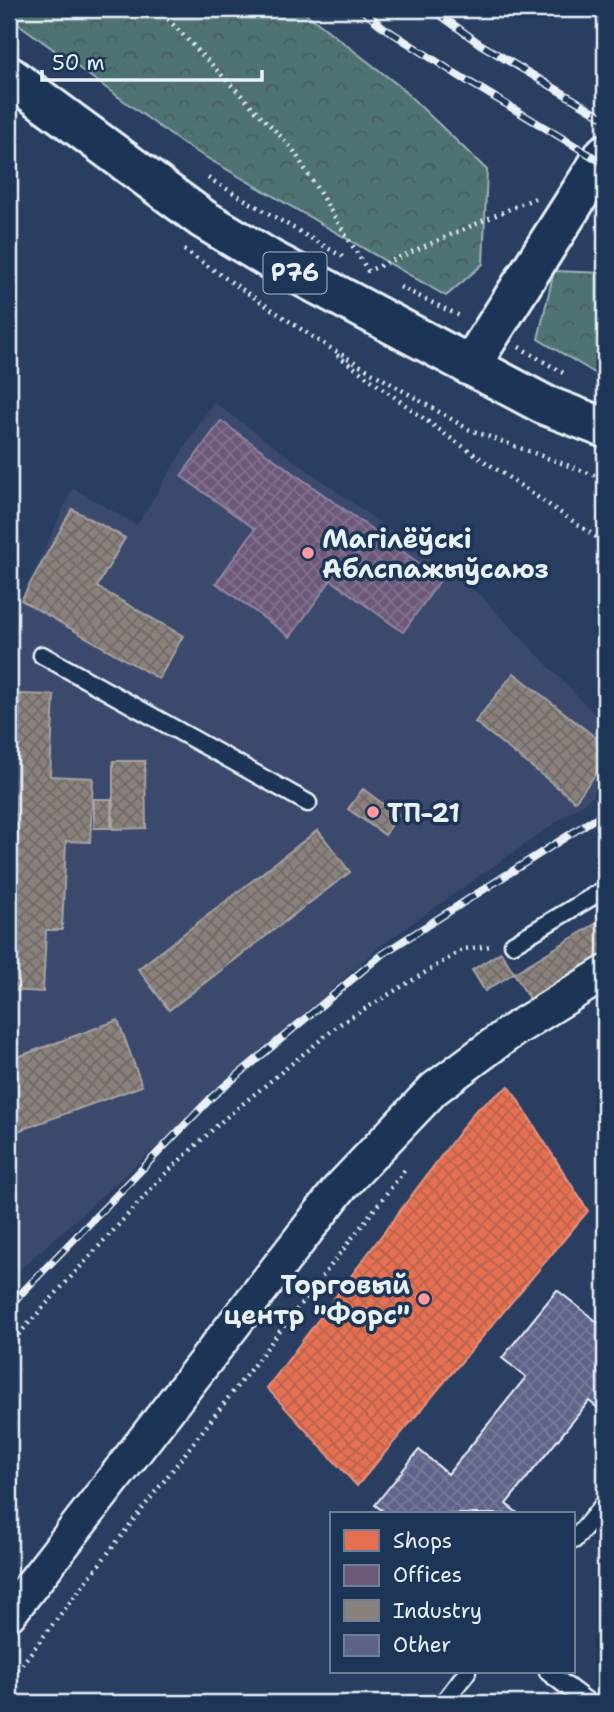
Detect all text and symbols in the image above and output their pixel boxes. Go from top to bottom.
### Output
scale bar [42,38,262,82]
text: 50 m [52,49,105,77]
road number: Р76 [264,252,326,294]
place label: Магілёўскі Аблспажыўсаюз [322,521,549,586]
marker: Магілёўскі Аблспажыўсаюз [300,545,316,561]
place label: ТП-21 [387,795,460,830]
marker: ТП-21 [365,804,381,820]
place label: Торговый центр "Форс" [223,1267,410,1332]
marker: Торговый центр "Форс" [416,1291,432,1307]
legend [330,1512,576,1674]
text: Shops [393,1527,452,1555]
text: Offices [393,1561,462,1589]
text: Industry [393,1597,482,1625]
text: Other [393,1631,451,1659]

